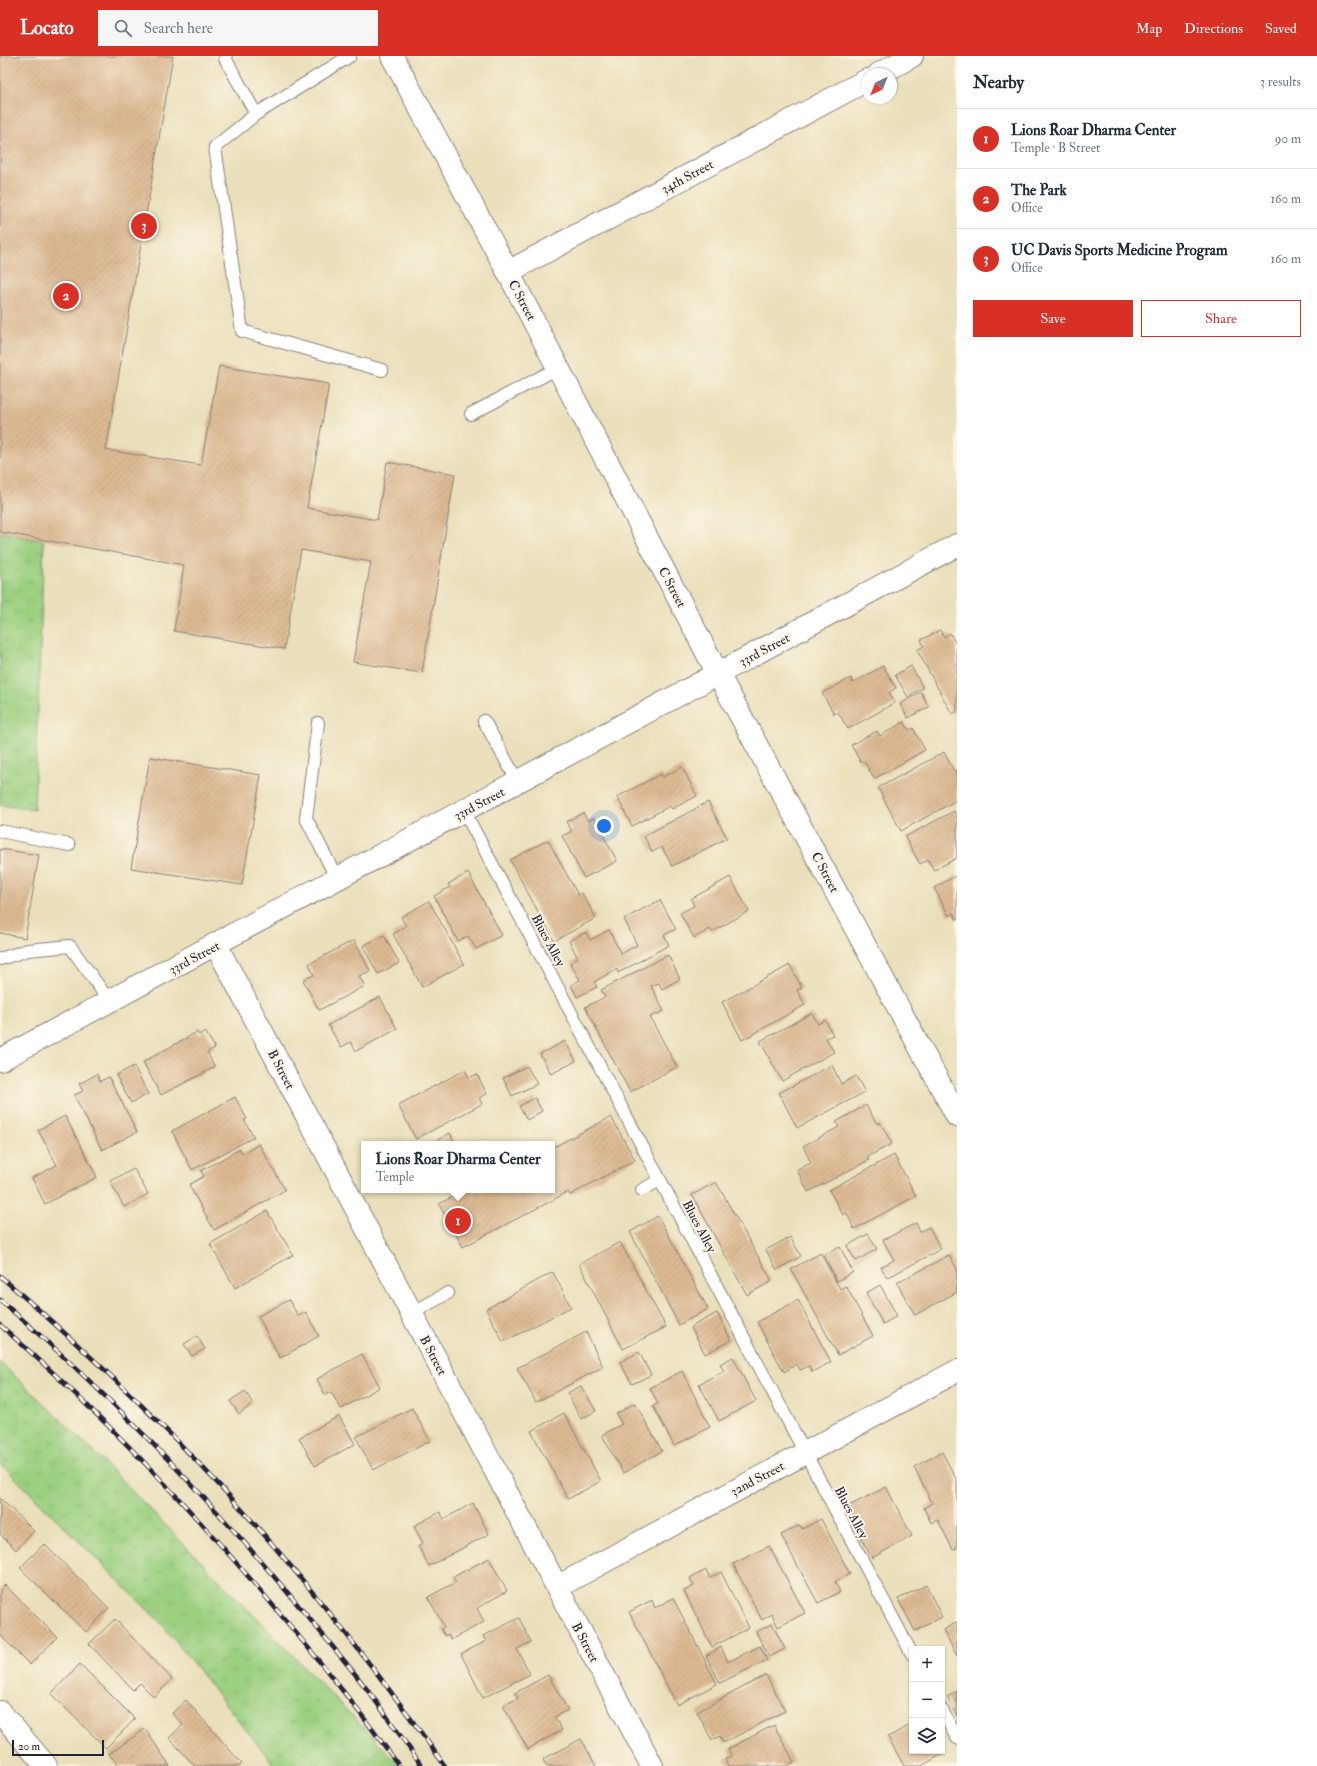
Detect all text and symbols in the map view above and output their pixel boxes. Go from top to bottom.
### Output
search box [98,10,378,46]
text: Locato [20,16,74,40]
icon: search [112,17,134,39]
text: Search here [144,19,213,38]
text: Map [1136,20,1162,37]
text: Directions [1184,20,1243,37]
text: Saved [1265,20,1297,37]
north arrow [861,68,897,104]
text: Nearby [973,72,1024,93]
text: 3 results [1260,74,1301,90]
text: Lions Roar Dharma Center [1011,121,1176,140]
text: 1 [984,131,988,147]
text: 90 m [1275,131,1301,147]
text: Temple · B Street [1011,140,1100,156]
street label: 34th Street [659,156,716,197]
text: The Park [1011,181,1067,200]
text: 2 [983,191,989,207]
text: 160 m [1270,191,1301,207]
text: Office [1011,200,1043,216]
pin: 3 [131,211,157,241]
text: UC Davis Sports Medicine Program [1011,241,1228,260]
text: 3 [984,251,989,267]
text: 160 m [1270,251,1301,267]
text: Office [1011,260,1043,276]
street label: C Street [505,277,539,323]
pin: 2 [53,281,79,311]
button: Save [973,300,1133,337]
button: Share [1141,300,1301,337]
street label: C Street [655,564,689,610]
street label: 33rd Street [736,630,793,670]
street label: 33rd Street [451,784,508,824]
your location [594,816,614,836]
street label: C Street [808,849,842,895]
street label: Blues Alley [527,911,569,970]
street label: 33rd Street [166,938,223,978]
street label: B Street [264,1047,298,1092]
popup [361,1141,555,1193]
text: Lions Roar Dharma Center [375,1150,541,1169]
text: Temple [375,1169,414,1185]
street label: Blues Alley [678,1197,720,1256]
pin: 1 [445,1206,471,1236]
street label: B Street [416,1333,450,1378]
street label: 32nd Street [728,1458,787,1500]
street label: Blues Alley [830,1483,872,1542]
street label: B Street [568,1620,602,1665]
map controls [909,1646,945,1754]
button: + [909,1646,945,1682]
button: − [909,1682,945,1718]
button: layers [909,1718,945,1754]
scale bar [12,1738,104,1757]
text: 20 m [18,1740,40,1753]

